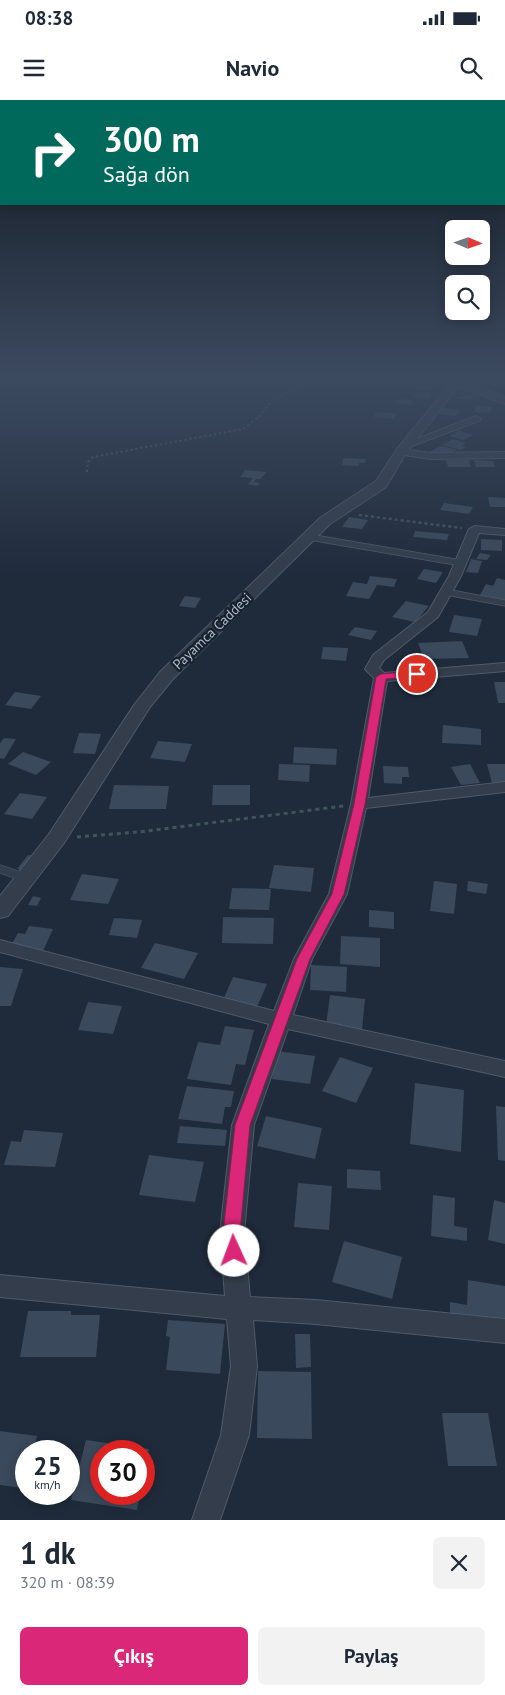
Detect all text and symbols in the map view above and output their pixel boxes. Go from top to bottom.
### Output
text: 08:38 [25,6,73,30]
icon: menu [20,54,48,82]
text: Navio [226,54,279,82]
icon: search [457,54,485,82]
text: 300 m [103,116,200,162]
icon: right [20,120,85,185]
text: Sağa dön [103,160,190,188]
north arrow [445,220,490,265]
map controls [445,220,490,320]
button: search [445,275,490,320]
street label: Payamca Caddesi [169,589,255,673]
pin [396,653,438,695]
icon: arrive [403,660,431,688]
position arrow [207,1224,259,1276]
speed limit sign: 30 [90,1440,155,1505]
text: 25 [33,1450,62,1482]
text: km/h [34,1477,61,1492]
text: 1 dk [20,1533,76,1572]
button: close [433,1537,485,1589]
text: 320 m · 08:39 [20,1572,115,1592]
button: Çıkış [20,1627,248,1685]
button: Paylaş [258,1627,485,1685]

